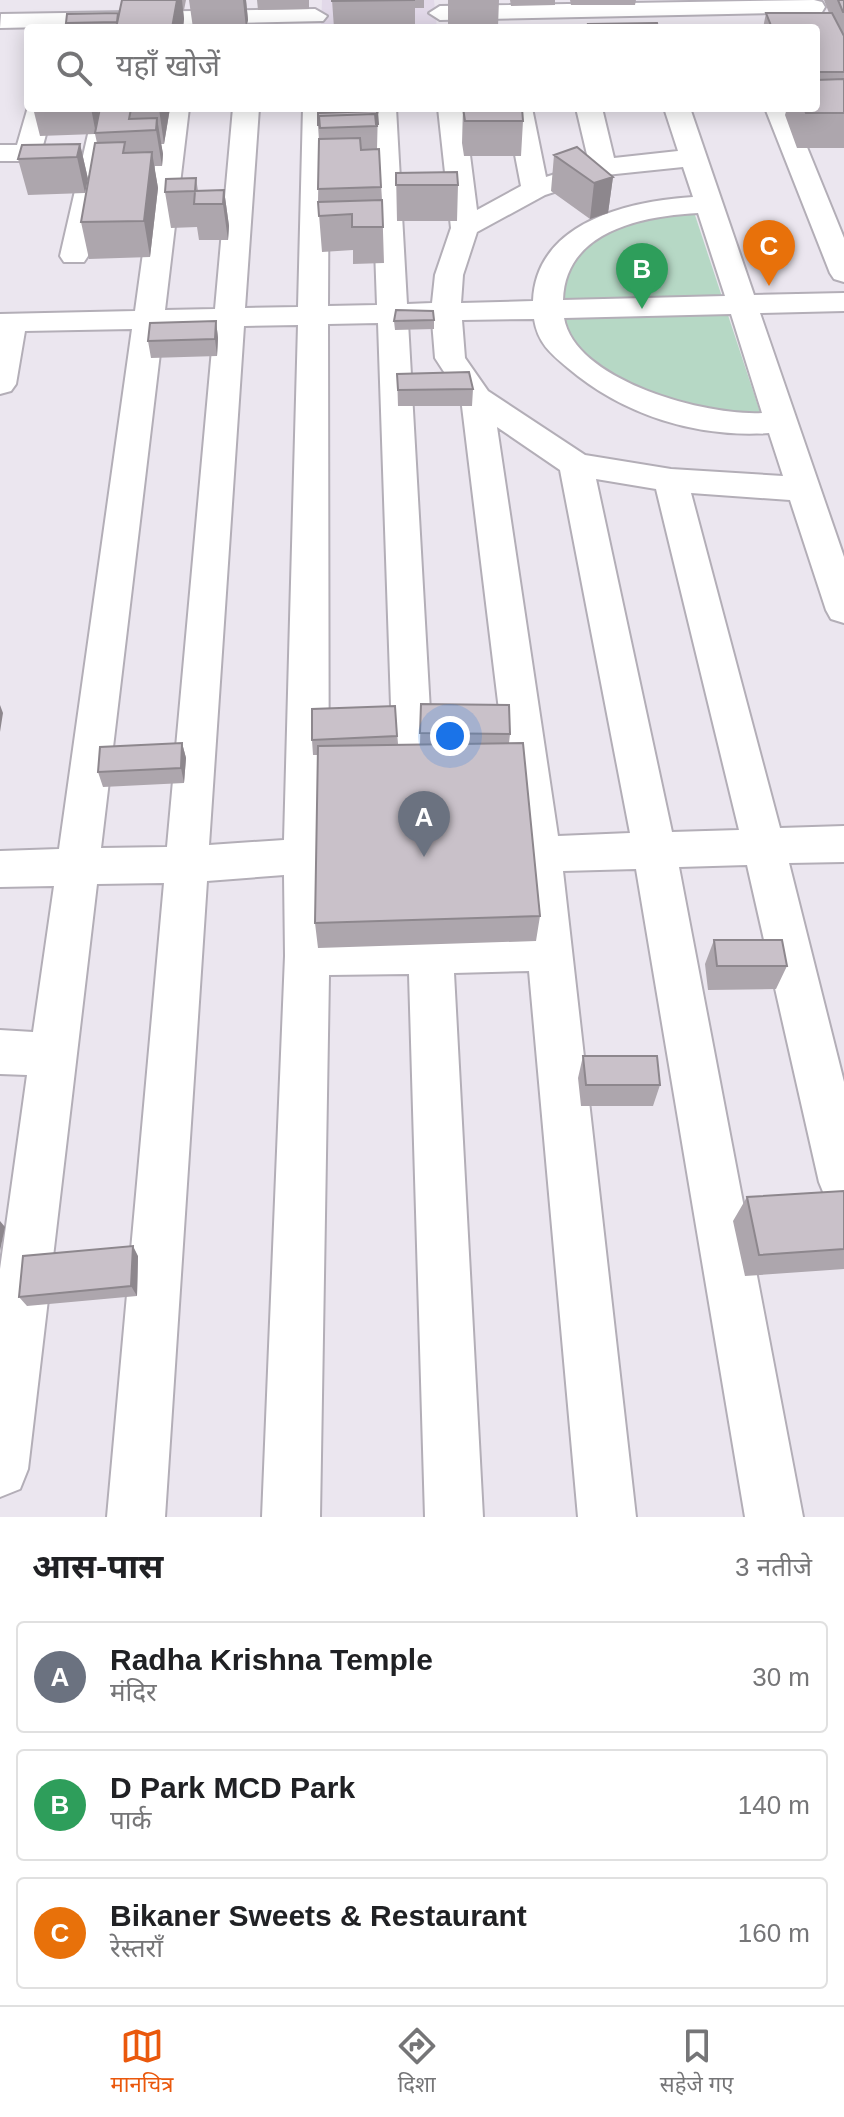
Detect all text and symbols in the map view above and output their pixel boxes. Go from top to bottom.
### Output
search box [24,24,820,112]
icon: search [52,46,96,90]
text: यहाँ खोजें [116,49,220,82]
pin: C [743,220,795,286]
pin: B [616,243,668,309]
your location [430,716,470,756]
pin: A [398,791,450,857]
text: आस-पास [32,1547,163,1585]
text: 3 नतीजे [735,1552,812,1582]
text: Radha Krishna Temple [110,1643,433,1676]
text: A [51,1662,69,1692]
text: 30 m [752,1662,810,1692]
text: मंदिर [110,1677,157,1707]
text: D Park MCD Park [110,1771,355,1804]
text: B [51,1790,69,1820]
text: 140 m [738,1790,810,1820]
text: पार्क [110,1805,151,1835]
text: Bikaner Sweets & Restaurant [110,1899,527,1932]
text: C [51,1918,69,1948]
text: 160 m [738,1918,810,1948]
text: रेस्तराँ [110,1933,163,1963]
tab: मानचित्र [111,2024,173,2101]
tab: दिशा [395,2024,439,2101]
tab: सहेजे गए [660,2024,733,2101]

